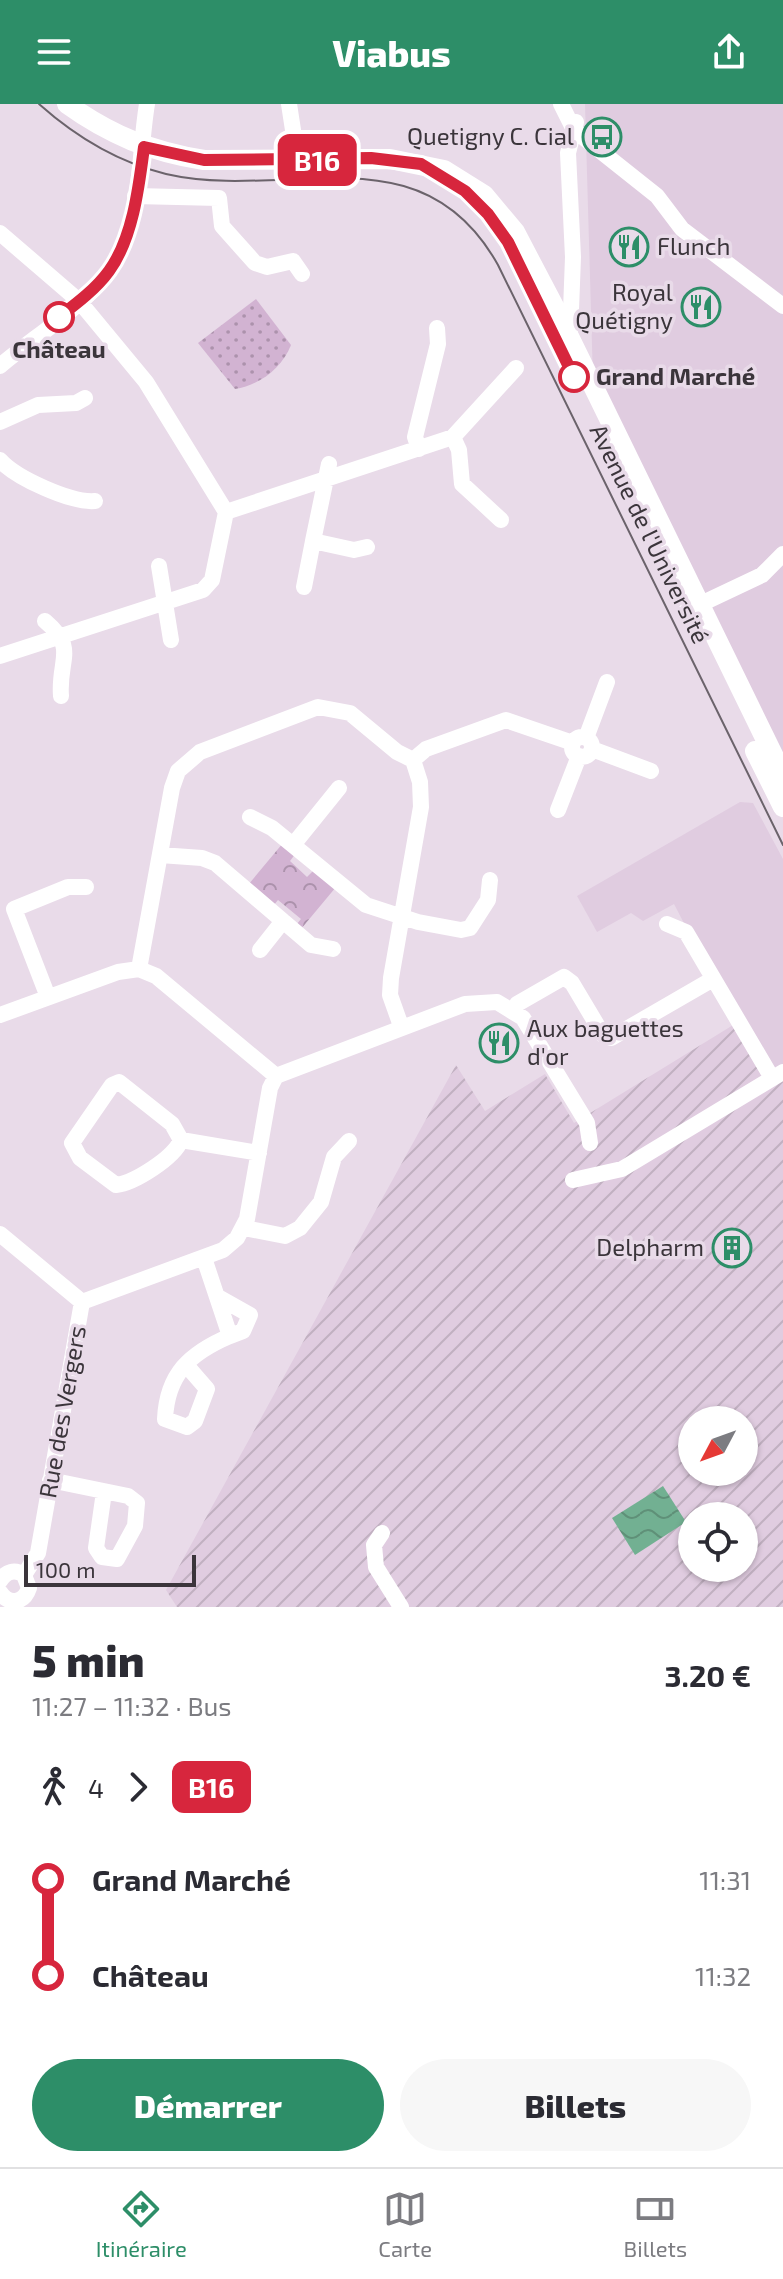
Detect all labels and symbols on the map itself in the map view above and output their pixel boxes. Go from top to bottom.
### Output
bus stop icon: Quetigny C. Cial [581,116,623,158]
place label: Quetigny C. Cial [407,121,574,150]
line badge: B16 [271,134,363,186]
restaurant icon: Flunch [608,226,650,268]
place label: Flunch [657,231,730,260]
place label: Royal Quétigny [575,277,673,334]
restaurant icon: Royal Quétigny [680,286,722,328]
marker: Château [44,302,74,332]
place label: Château [12,334,106,363]
place label: Grand Marché [596,361,755,390]
marker: Grand Marché [559,362,589,392]
street label: Avenue de l'Université [585,419,716,648]
place label: Aux baguettes d'or [527,1013,684,1070]
restaurant icon: Aux baguettes d'or [478,1022,520,1064]
building icon: Delpharm [711,1227,753,1269]
place label: Delpharm [596,1232,704,1261]
street label: Rue des Vergers [32,1323,91,1500]
north arrow [678,1406,758,1486]
scale bar [24,1551,196,1587]

